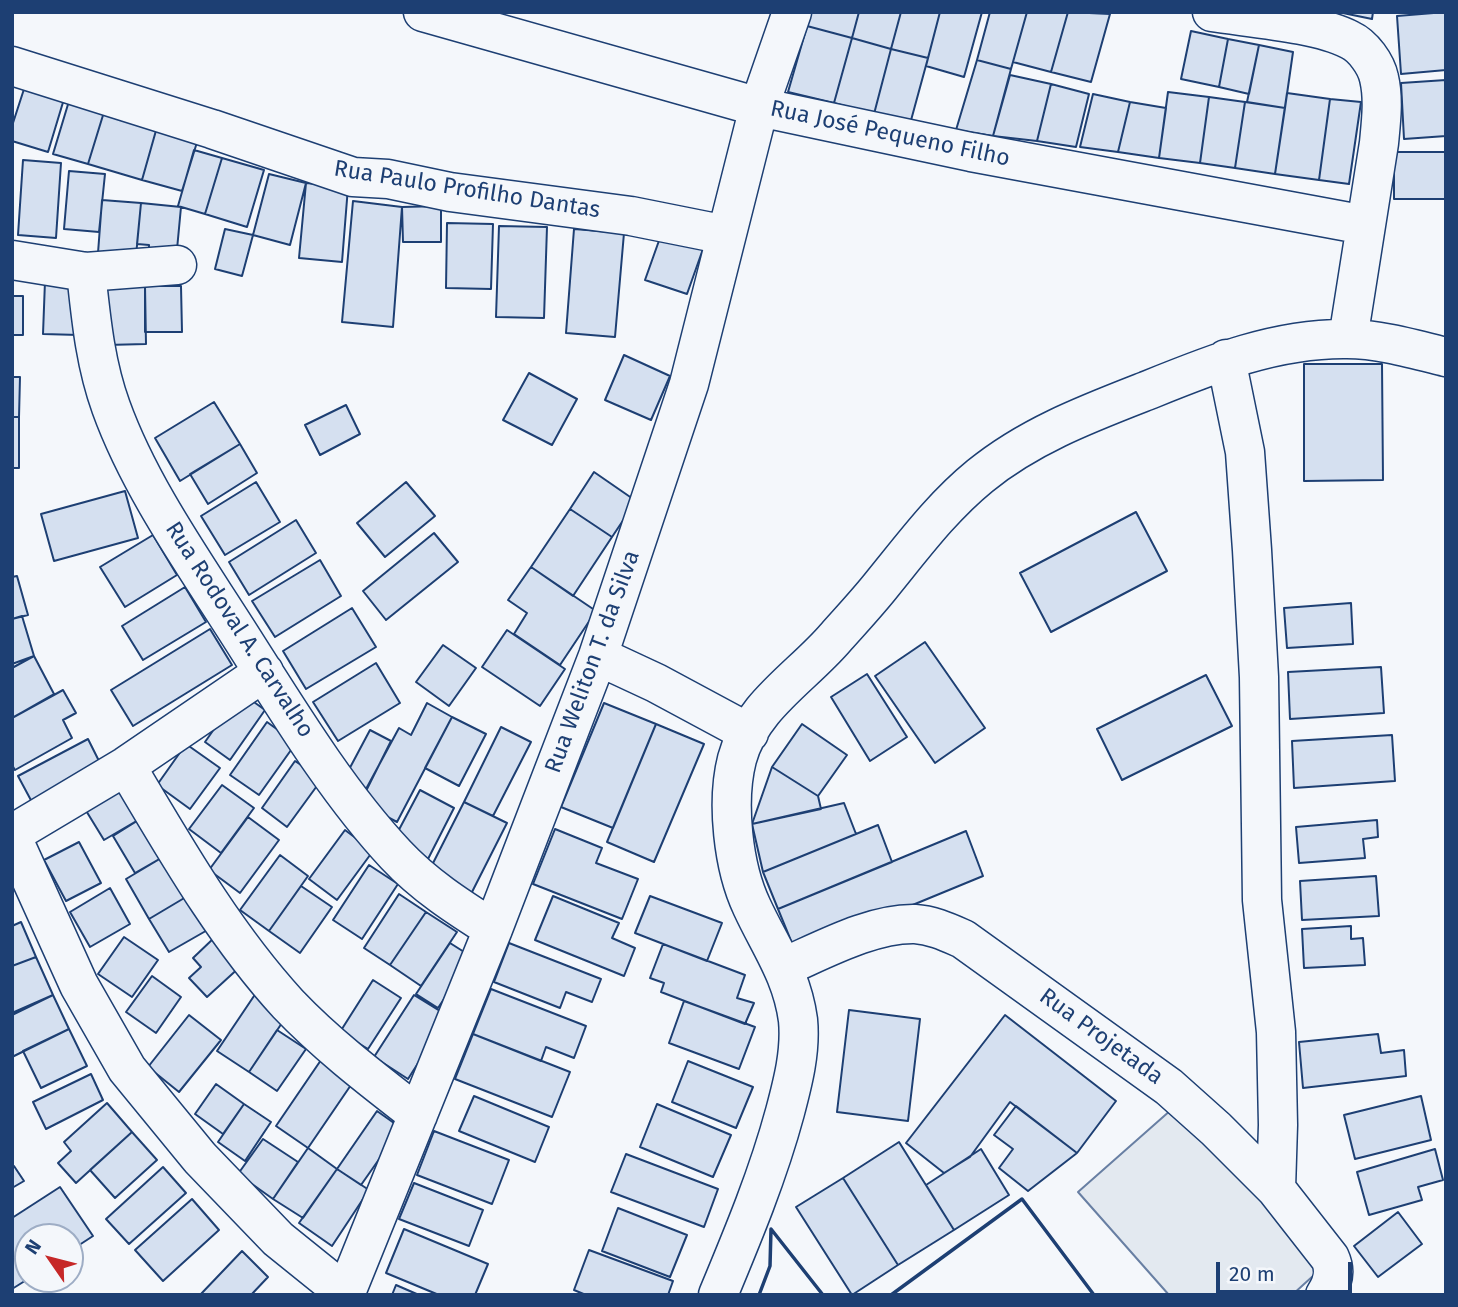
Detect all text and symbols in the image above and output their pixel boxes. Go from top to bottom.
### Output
street label: Rua José Pequeno Filho [768,95,1012,173]
street label: Rua Paulo Profilho Dantas [332,155,602,225]
street label: Rua Rodoval A. Carvalho [159,517,319,743]
street label: Rua Weliton T. da Silva [540,547,646,777]
street label: Rua Projetada [1034,983,1168,1091]
north arrow [14,1223,84,1293]
text: N [20,1235,46,1259]
scale bar [1220,1248,1356,1292]
text: 20 m [1229,1261,1275,1287]

